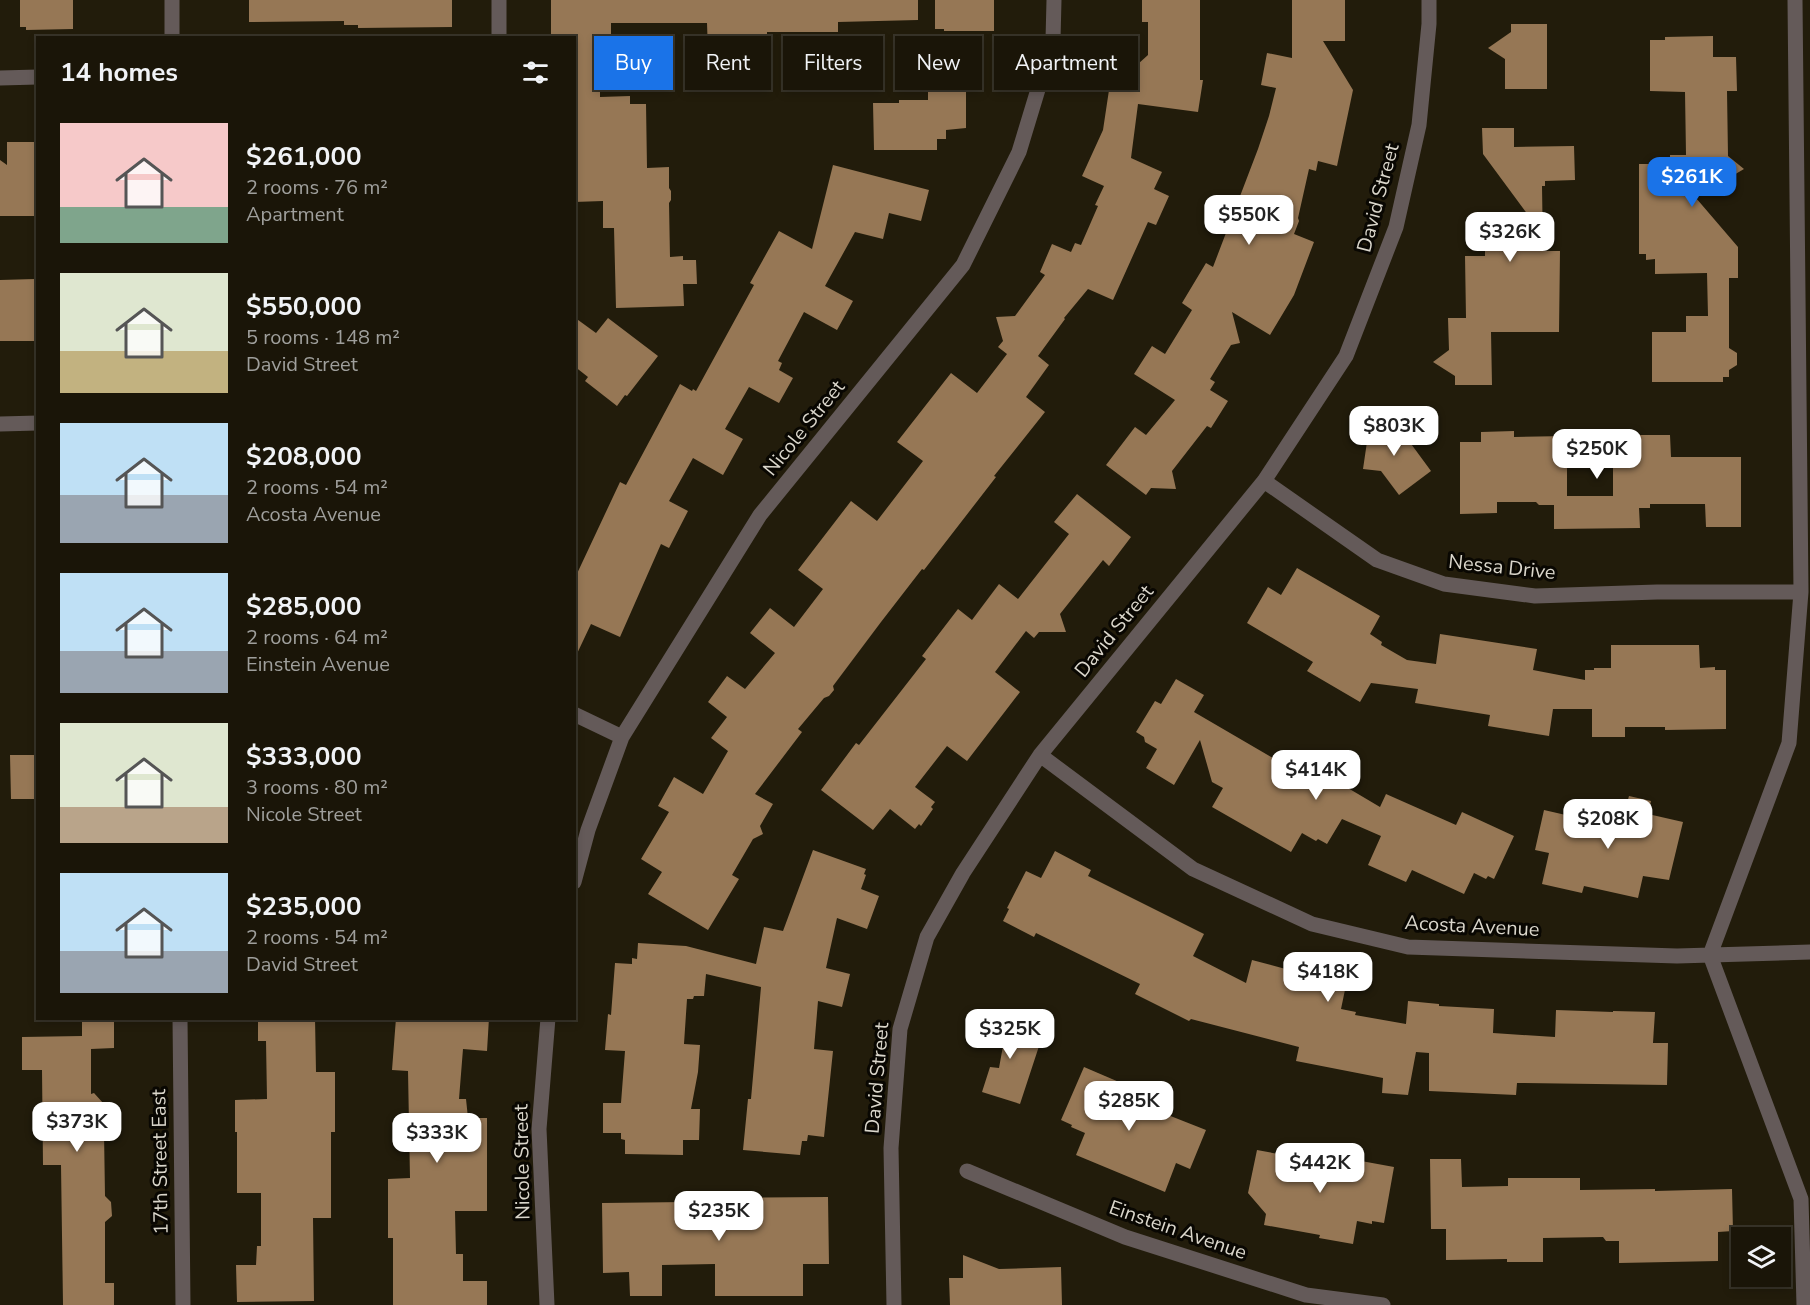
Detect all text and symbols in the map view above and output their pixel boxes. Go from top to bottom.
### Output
chip: Buy [594,36,673,90]
chip: Rent [685,36,771,90]
chip: Filters [783,36,883,90]
chip: New [895,36,982,90]
chip: Apartment [994,36,1138,90]
text: 14 homes [60,55,178,90]
icon: filters [519,56,552,89]
text: $261,000 [246,139,362,174]
street label: David Street [1351,140,1406,255]
icon: home [108,147,180,219]
pin: $261K [1650,157,1734,208]
text: $261K [1661,163,1723,190]
text: 2 rooms · 76 m² [246,174,388,201]
pin: $550K [1207,195,1291,246]
text: Apartment [246,201,344,228]
text: $550K [1218,201,1280,228]
pin: $326K [1468,212,1552,263]
text: $326K [1479,218,1541,245]
text: $550,000 [246,289,362,324]
icon: home [108,297,180,369]
text: 5 rooms · 148 m² [246,324,400,351]
text: David Street [246,351,358,378]
street label: Nicole Street [757,374,852,481]
pin: $803K [1352,406,1436,457]
text: $803K [1363,412,1425,439]
pin: $250K [1555,429,1639,480]
text: $250K [1566,435,1628,462]
text: $208,000 [246,439,362,474]
icon: home [108,447,180,519]
text: 2 rooms · 54 m² [246,474,388,501]
text: Acosta Avenue [246,501,381,528]
street label: Nessa Drive [1447,548,1557,586]
street label: David Street [1068,578,1160,683]
text: $285,000 [246,589,362,624]
icon: home [108,597,180,669]
text: 2 rooms · 64 m² [246,624,388,651]
text: Einstein Avenue [246,651,390,678]
text: $333,000 [246,739,362,774]
icon: home [108,747,180,819]
pin: $414K [1274,750,1358,801]
text: $414K [1285,756,1347,783]
text: 3 rooms · 80 m² [246,774,388,801]
pin: $208K [1566,799,1650,850]
text: Nicole Street [246,801,362,828]
text: $208K [1577,805,1639,832]
text: $235,000 [246,889,362,924]
icon: home [108,897,180,969]
street label: Acosta Avenue [1404,909,1540,943]
text: 2 rooms · 54 m² [246,924,388,951]
text: David Street [246,951,358,978]
pin: $418K [1286,952,1370,1003]
text: $418K [1297,958,1359,985]
pin: $325K [968,1009,1052,1060]
text: $325K [979,1015,1041,1042]
street label: David Street [859,1020,895,1135]
pin: $285K [1087,1081,1171,1132]
text: $285K [1098,1087,1160,1114]
street label: 17th Street East [145,1088,175,1235]
pin: $373K [35,1102,119,1153]
street label: Nicole Street [507,1103,537,1220]
text: $373K [46,1108,108,1135]
pin: $333K [395,1113,479,1164]
text: $333K [406,1119,468,1146]
pin: $442K [1278,1143,1362,1194]
text: $442K [1289,1149,1351,1176]
pin: $235K [677,1191,761,1242]
street label: Einstein Avenue [1106,1194,1250,1266]
text: $235K [688,1197,750,1224]
map controls [1731,1227,1791,1287]
button: layers [1731,1227,1791,1287]

